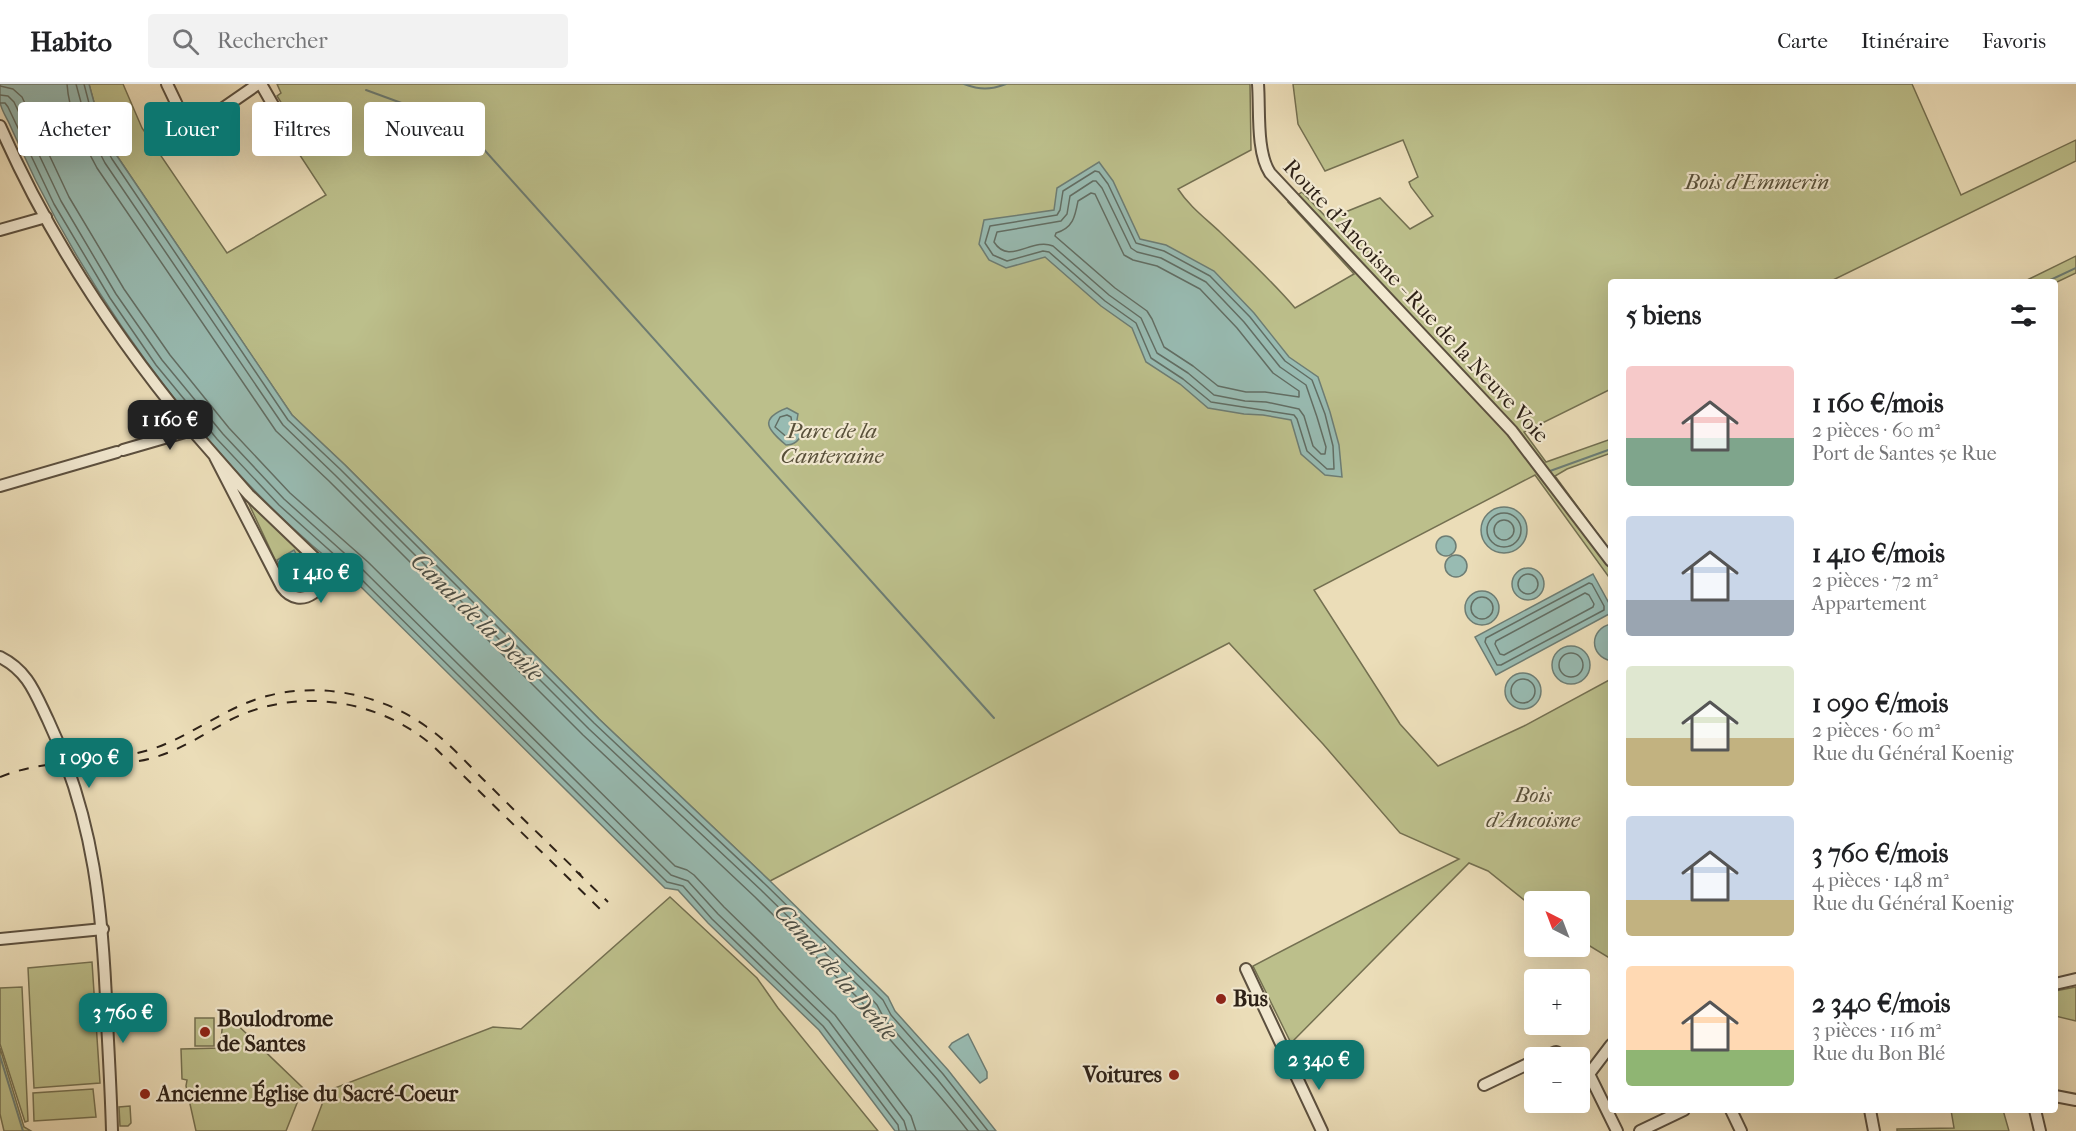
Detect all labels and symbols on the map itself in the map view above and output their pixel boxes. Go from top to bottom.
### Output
street label: Route d'Ancoisne - Rue de la Neuve Voie [1278,154,1554,448]
park label: Bois d'Emmerin [1684,169,1829,195]
pin: 1 160 € [115,400,225,451]
park label: Parc de la Canteraine [781,418,885,469]
water label: Canal de la Deûle [405,547,550,688]
pin: 1 410 € [266,553,376,604]
pin: 1 090 € [34,738,144,789]
park label: Bois d'Ancoisne [1486,782,1581,833]
north arrow [1524,891,1590,957]
water label: Canal de la Deûle [769,898,904,1047]
place label: Bus [1233,986,1268,1012]
marker: Bus [1214,992,1228,1006]
pin: 3 760 € [68,993,178,1044]
place label: Boulodrome de Santes [217,1006,333,1057]
marker: Boulodrome de Santes [198,1025,212,1039]
pin: 2 340 € [1264,1040,1374,1091]
place label: Voitures [1082,1062,1162,1088]
marker: Voitures [1167,1068,1181,1082]
place label: Ancienne Église du Sacré-Coeur [155,1079,459,1107]
marker: Ancienne Église du Sacré-Coeur [138,1087,152,1101]

